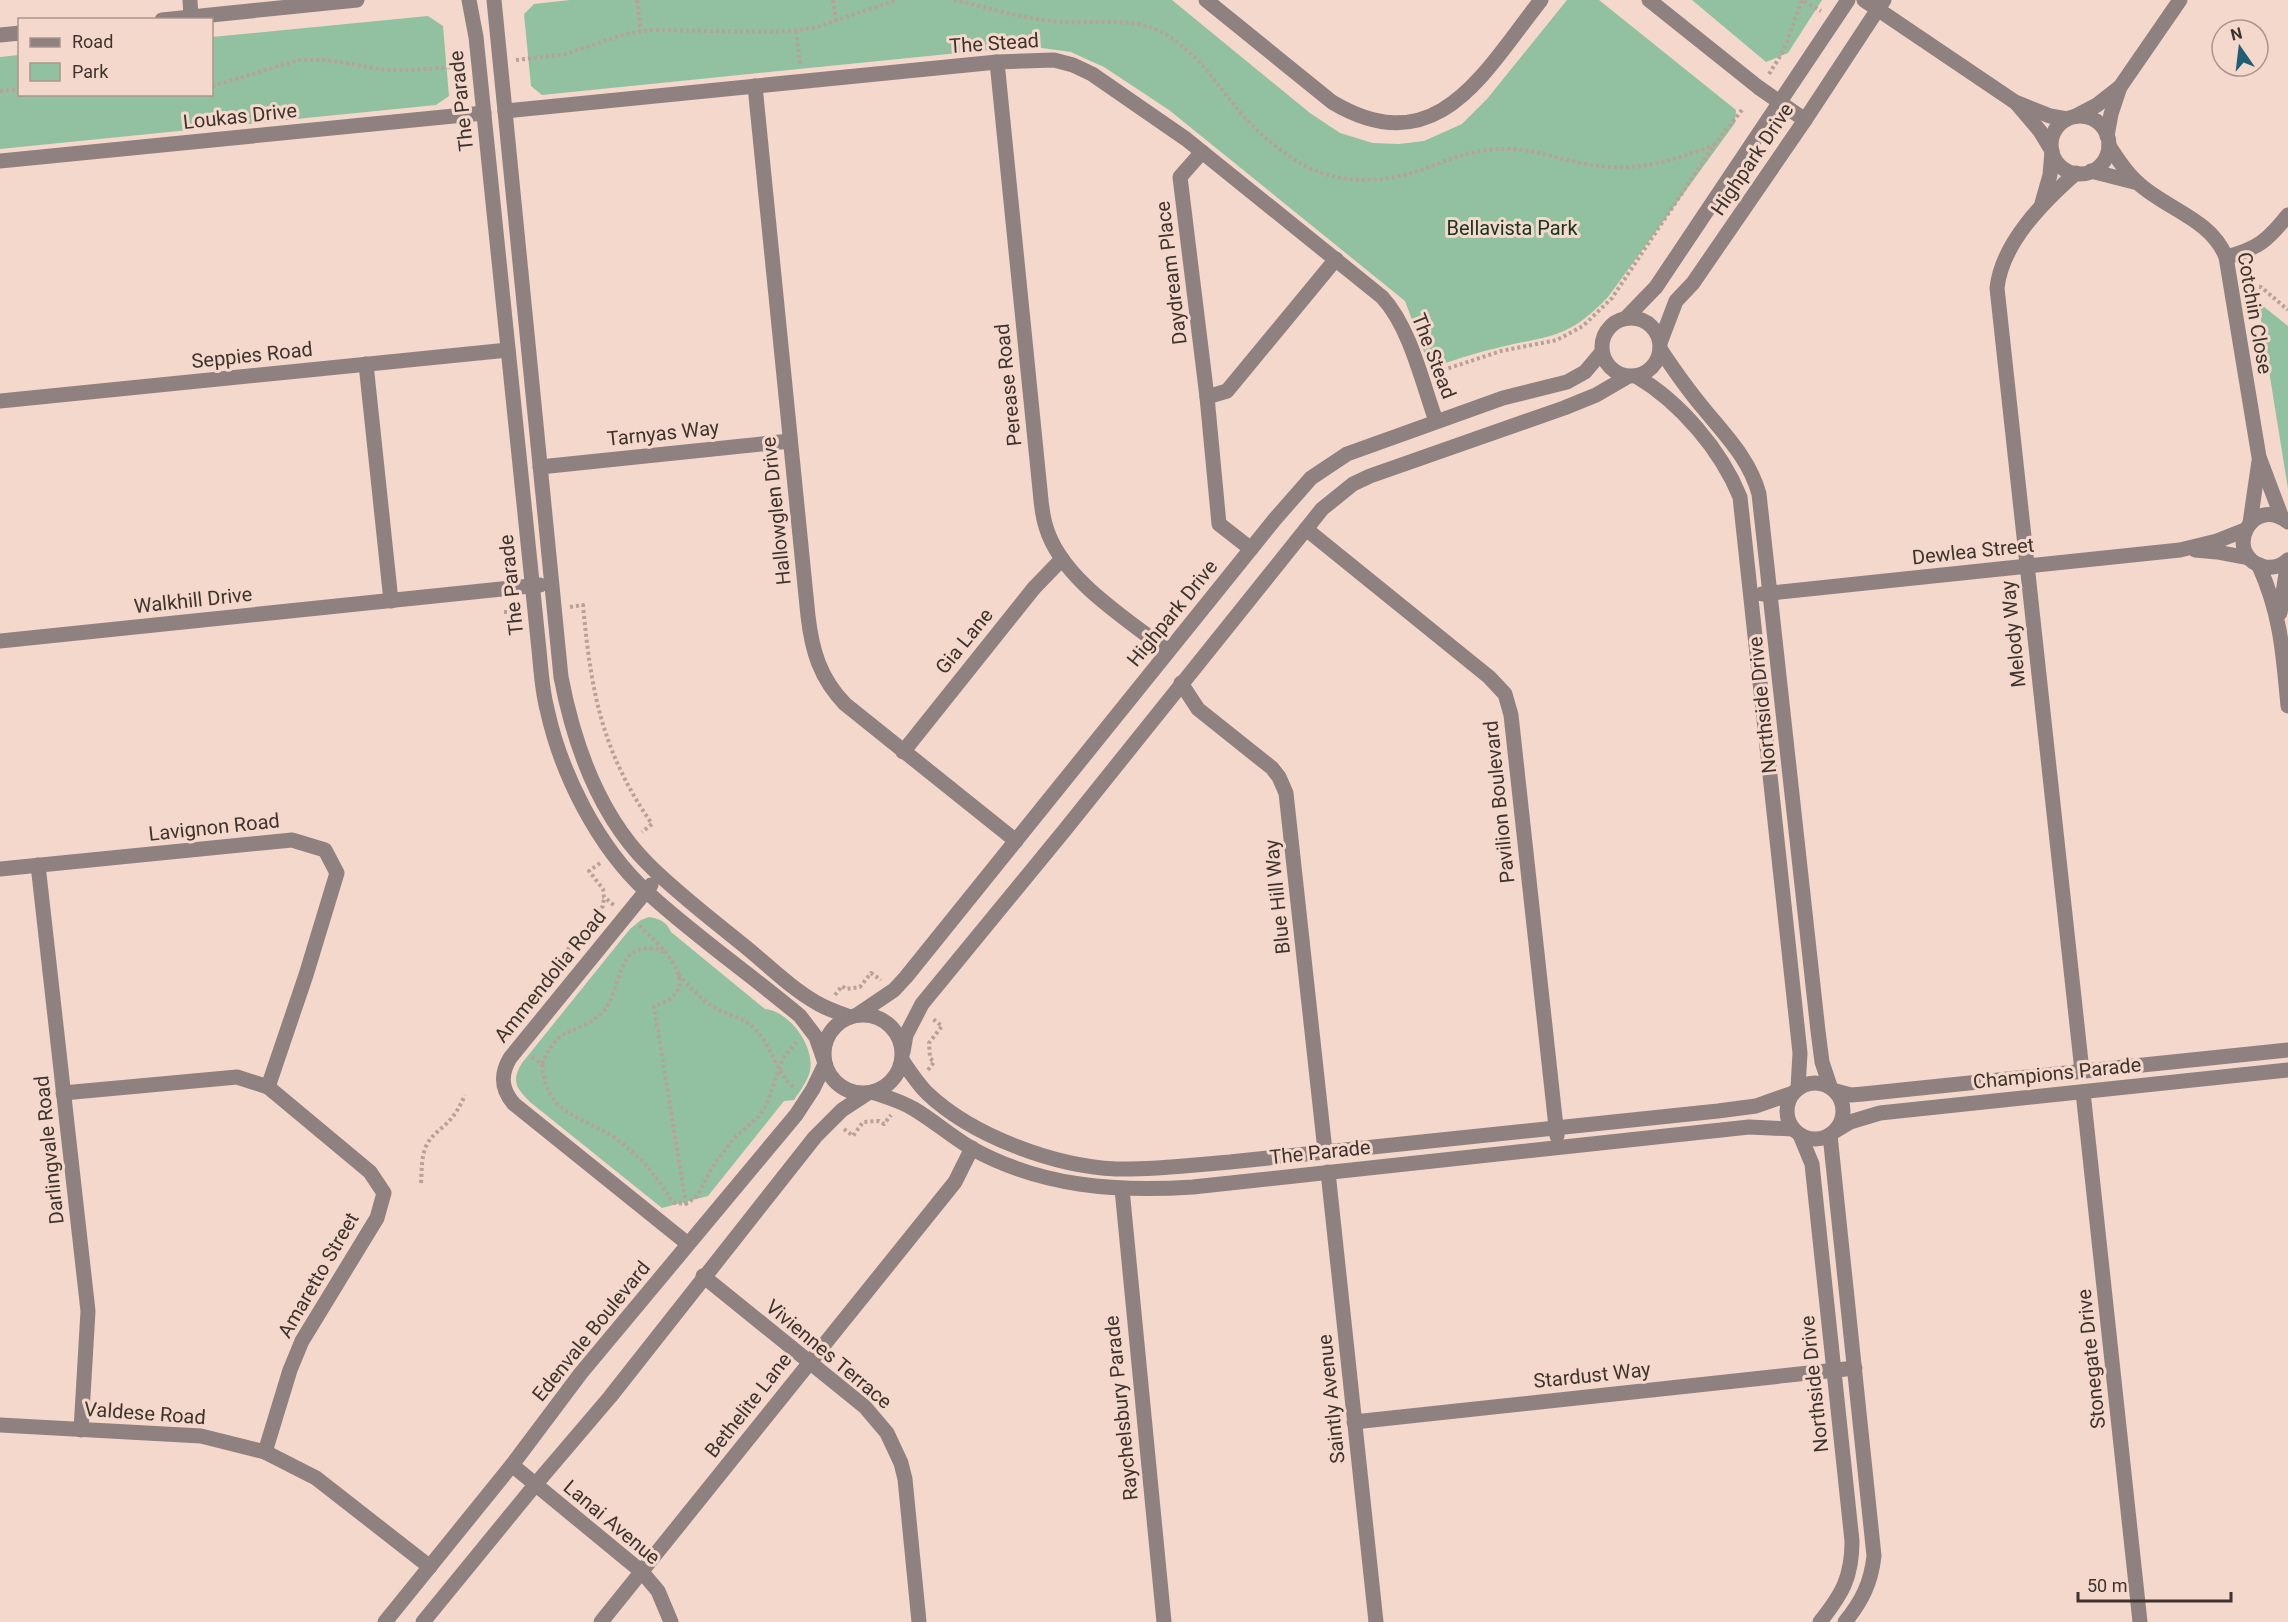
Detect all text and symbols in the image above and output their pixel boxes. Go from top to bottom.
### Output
legend [18,18,213,96]
north arrow [2210,18,2270,78]
text: N [2229,23,2244,45]
street label: The Stead [948,28,1040,58]
text: Road [72,31,113,52]
street label: The Parade [444,49,478,153]
text: Park [72,61,109,82]
street label: Loukas Drive [182,98,298,134]
street label: Highpark Drive [1706,98,1798,220]
street label: Daydream Place [1150,200,1192,346]
park label: Bellavista Park [1446,216,1578,240]
street label: Cotchin Close [2232,250,2278,376]
street label: The Stead [1407,310,1461,402]
street label: Perease Road [990,323,1026,447]
street label: Seppies Road [190,337,314,373]
street label: Tarnyas Way [606,415,721,451]
street label: Hallowglen Drive [756,436,796,586]
street label: The Parade [494,533,528,637]
street label: Dewlea Street [1911,533,2035,569]
street label: Highpark Drive [1122,555,1222,671]
street label: Melody Way [1995,579,2031,689]
street label: Walkhill Drive [133,582,253,618]
street label: Gia Lane [930,603,998,679]
street label: Northside Drive [1743,635,1781,775]
street label: Pavilion Boulevard [1479,719,1519,885]
street label: Lavignon Road [147,808,281,846]
street label: Blue Hill Way [1259,838,1295,956]
street label: Ammendolia Road [489,905,611,1047]
street label: Champions Parade [1972,1052,2142,1094]
street label: Darlingvale Road [29,1074,69,1226]
street label: The Parade [1268,1135,1372,1169]
street label: Amaretto Street [272,1208,364,1342]
street label: Edenvale Boulevard [527,1256,655,1406]
street label: Stonegate Drive [2072,1288,2110,1430]
street label: Viviennes Terrace [761,1294,897,1414]
street label: Raychelsbury Parade [1099,1314,1143,1502]
street label: Northside Drive [1795,1314,1833,1454]
street label: Saintly Avenue [1312,1333,1350,1465]
street label: Bethelite Lane [700,1348,796,1462]
street label: Stardust Way [1532,1357,1652,1393]
street label: Valdese Road [83,1397,207,1429]
street label: Lanai Avenue [559,1475,665,1569]
scale bar [2078,1565,2231,1603]
text: 50 m [2087,1575,2127,1596]

